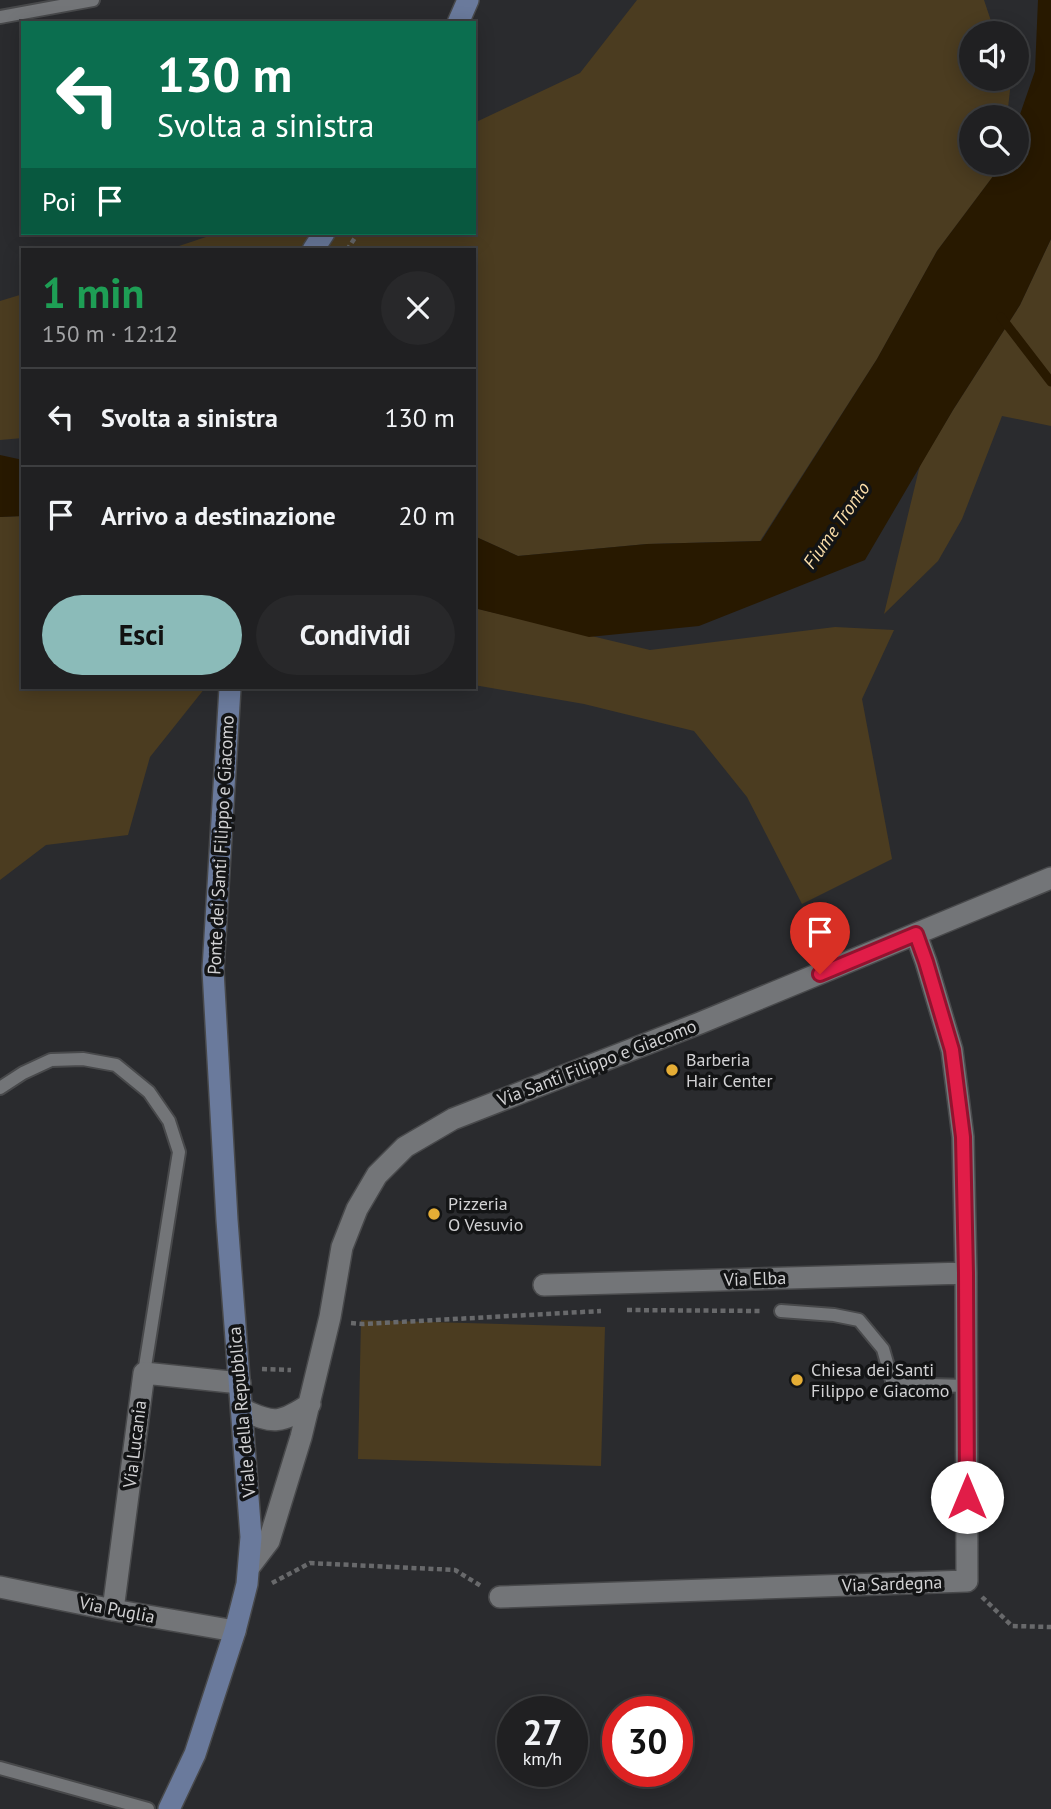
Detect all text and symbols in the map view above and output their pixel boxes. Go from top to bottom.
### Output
map controls [959,21,1029,175]
button: sound [959,21,1029,91]
text: 130 m [157,42,292,106]
icon: left [42,49,133,140]
text: Svolta a sinistra [157,104,374,146]
button: search [959,105,1029,175]
icon: arrive [91,182,129,220]
text: Poi [42,185,77,218]
text: 1 min [42,265,144,320]
button: close [381,271,455,345]
text: 150 m · 12:12 [42,319,178,348]
icon: left [42,398,80,436]
text: Svolta a sinistra [101,401,278,434]
text: 130 m [384,401,455,434]
water label: Fiume Tronto [797,477,875,573]
icon: arrive [42,496,80,534]
text: Arrivo a destinazione [101,499,336,532]
text: 20 m [399,499,455,532]
button: Esci [42,595,242,675]
button: Condividi [256,595,455,675]
street label: Ponte dei Santi Filippo e Giacomo [202,715,239,975]
pin [790,902,850,974]
icon: arrive [801,913,839,951]
street label: Via Santi Filippo e Giacomo [493,1014,700,1111]
place label: Barberia Hair Center [686,1048,773,1092]
marker: Barberia Hair Center [664,1062,680,1078]
place label: Pizzeria O Vesuvio [448,1192,523,1236]
marker: Pizzeria O Vesuvio [426,1206,442,1222]
street label: Via Elba [722,1266,787,1291]
street label: Viale della Repubblica [223,1326,261,1499]
place label: Chiesa dei Santi Filippo e Giacomo [811,1358,949,1402]
marker: Chiesa dei Santi Filippo e Giacomo [789,1372,805,1388]
street label: Via Lucania [118,1399,151,1490]
position arrow [930,1460,1004,1534]
street label: Via Sardegna [840,1570,943,1597]
street label: Via Puglia [76,1591,157,1628]
speed limit sign: 30 [602,1696,693,1787]
text: 27 [523,1709,562,1755]
text: km/h [523,1747,562,1770]

